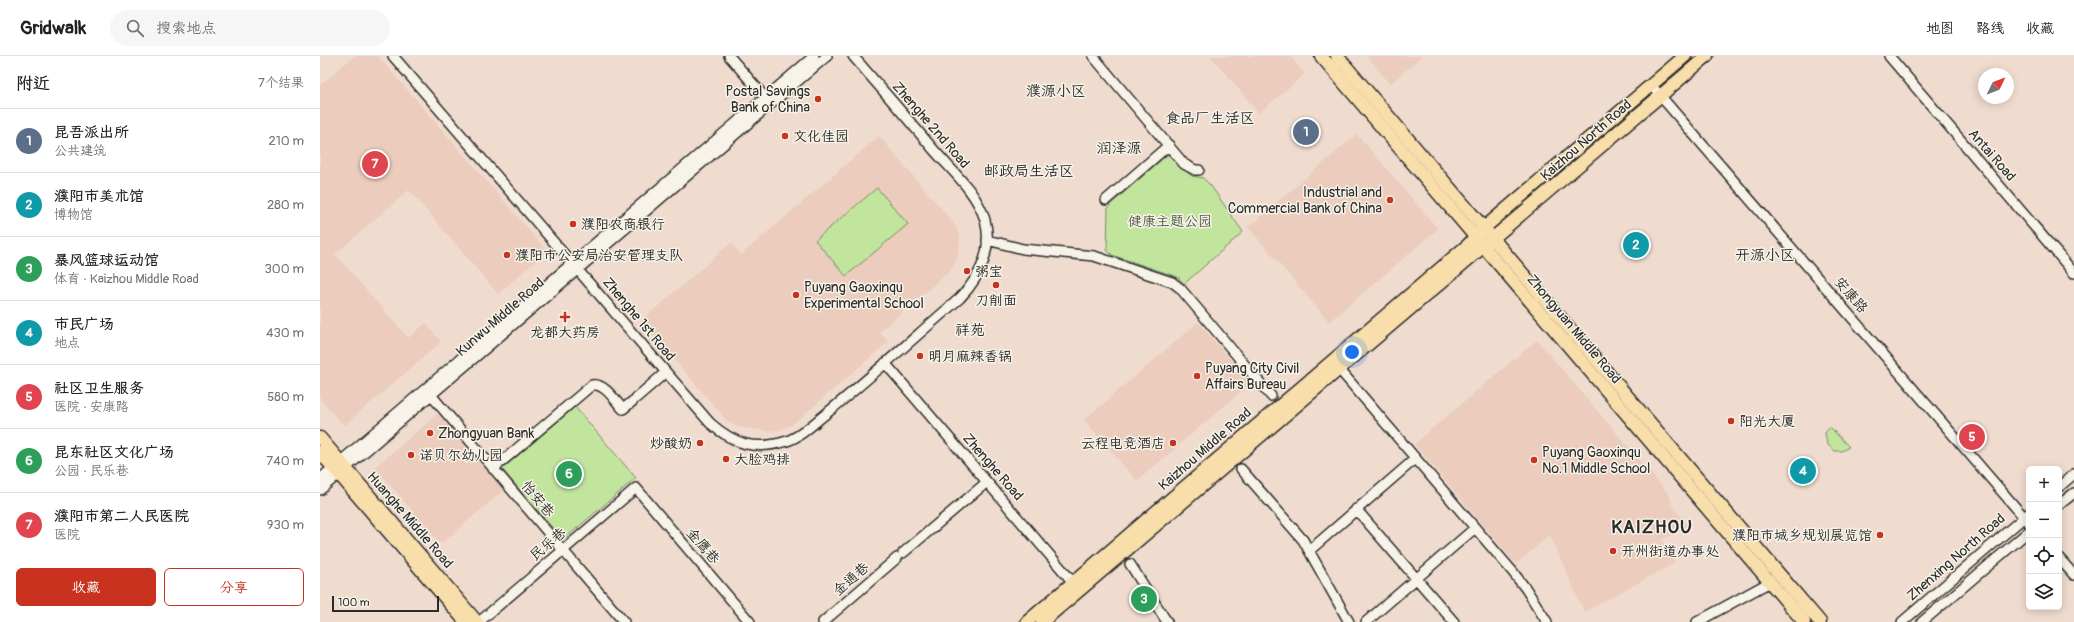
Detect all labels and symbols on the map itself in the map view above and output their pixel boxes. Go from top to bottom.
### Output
north arrow [1978,68,2014,104]
street label: Zhenghe 2nd Road [889,78,973,172]
district label: 濮源小区 [1026,82,1086,101]
place label: Postal Savings Bank of China [725,83,811,116]
marker: Postal Savings Bank of China [813,94,823,104]
street label: Kaizhou North Road [1537,96,1635,184]
district label: 食品厂生活区 [1165,109,1255,128]
pin: 1 [1293,117,1319,147]
street label: Antai Road [1965,125,2019,185]
place label: 文化佳园 [793,128,849,145]
marker: 文化佳园 [780,131,790,141]
district label: 润泽源 [1096,139,1142,158]
pin: 7 [362,149,388,179]
district label: 邮政局生活区 [984,162,1074,181]
place label: Industrial and Commercial Bank of China [1228,184,1382,217]
marker: Industrial and Commercial Bank of China [1385,195,1395,205]
park label: 健康主题公园 [1128,213,1212,230]
place label: 濮阳农商银行 [581,216,665,233]
marker: 濮阳农商银行 [568,219,578,229]
pin: 2 [1623,230,1649,260]
district label: 开源小区 [1735,246,1795,265]
place label: 濮阳市公安局治安管理支队 [515,247,683,264]
marker: 濮阳市公安局治安管理支队 [502,250,512,260]
place label: 粥宝 [975,263,1003,280]
marker: 粥宝 [962,266,972,276]
street label: Zhongyuan Middle Road [1523,271,1625,387]
street label: Kunwu Middle Road [452,274,548,360]
street label: Zhenghe 1st Road [599,274,679,364]
street label: 安康路 [1831,274,1871,316]
place label: Puyang Gaoxinqu Experimental School [804,279,924,312]
marker: 刀削面 [991,280,1001,290]
marker: Puyang Gaoxinqu Experimental School [791,290,801,300]
place label: 刀削面 [975,292,1017,309]
marker: 龙都大药房 [560,312,570,322]
district label: 祥苑 [955,321,985,340]
place label: 龙都大药房 [530,324,600,341]
your location [1342,342,1362,362]
place label: 明月麻辣香锅 [928,348,1012,365]
marker: 明月麻辣香锅 [915,351,925,361]
place label: Puyang City Civil Affairs Bureau [1205,360,1299,393]
marker: Puyang City Civil Affairs Bureau [1192,371,1202,381]
street label: Kaizhou Middle Road [1155,404,1255,494]
place label: 阳光大厦 [1739,413,1795,430]
marker: 阳光大厦 [1726,416,1736,426]
pin: 5 [1959,422,1985,452]
place label: Zhongyuan Bank [438,425,534,442]
marker: Zhongyuan Bank [425,428,435,438]
street label: Zhenghe Road [959,430,1027,504]
place label: 炒酸奶 [650,435,692,452]
place label: 云程电竞酒店 [1081,435,1165,452]
marker: 炒酸奶 [695,438,705,448]
marker: 云程电竞酒店 [1168,438,1178,448]
place label: Puyang Gaoxinqu No.1 Middle School [1542,444,1650,477]
place label: 诺贝尔幼儿园 [419,447,503,464]
marker: 诺贝尔幼儿园 [406,450,416,460]
place label: 大脸鸡排 [734,451,790,468]
marker: 大脸鸡排 [721,454,731,464]
marker: Puyang Gaoxinqu No.1 Middle School [1529,455,1539,465]
pin: 4 [1790,456,1816,486]
pin: 6 [556,459,582,489]
street label: Huanghe Middle Road [364,468,457,572]
street label: 怡安巷 [518,477,559,521]
street label: Zhenxing North Road [1904,510,2009,604]
district label: KAIZHOU [1611,516,1693,539]
street label: 民乐巷 [526,523,570,564]
street label: 金鹰巷 [683,525,724,568]
place label: 濮阳市城乡规划展览馆 [1732,527,1872,544]
marker: 濮阳市城乡规划展览馆 [1875,530,1885,540]
place label: 开州街道办事处 [1621,543,1719,560]
marker: 开州街道办事处 [1608,546,1618,556]
street label: 金通巷 [830,558,873,599]
pin: 3 [1131,584,1157,614]
scale bar [332,594,439,613]

